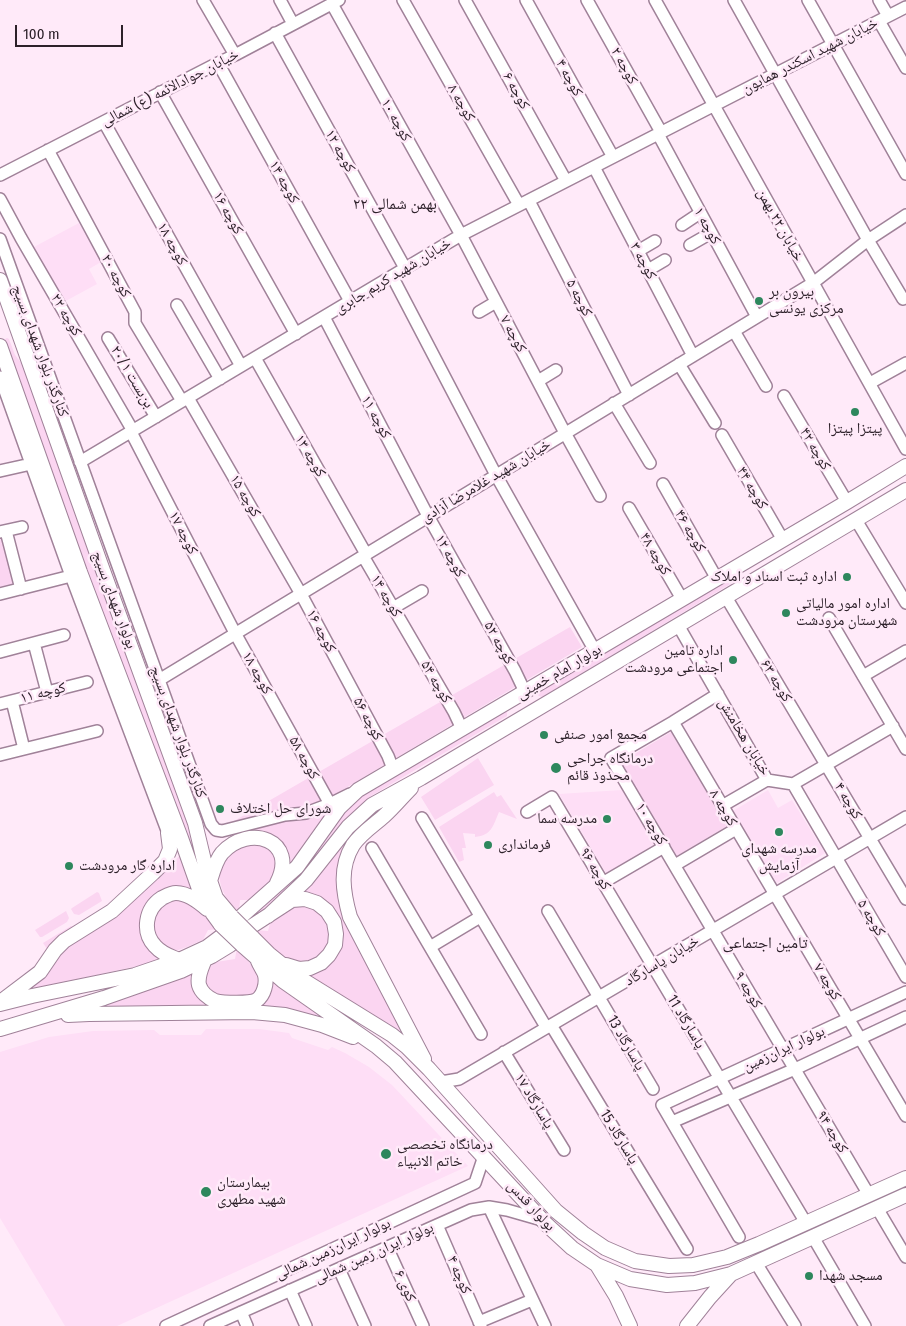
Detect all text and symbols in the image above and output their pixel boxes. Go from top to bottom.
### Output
street label: خیابان شهید اسکندر همایون [739,14,881,98]
scale bar [18,15,125,47]
text: 100 m [23,25,60,43]
street label: کوچه ۲ [606,44,642,88]
street label: خیابان جوادالائمه (ع) شمالی [98,45,242,131]
street label: کوچه ۴ [551,56,587,100]
street label: کوچه ۶ [498,69,534,113]
street label: کوچه ۸ [443,81,479,125]
street label: کوچه ۱۰ [377,95,415,145]
street label: کوچه ۱۲ [321,126,359,176]
street label: کوچه ۱۴ [265,157,303,207]
street label: خیابان ۲۲ بهمن [753,185,807,265]
street label: کوچه ۱۶ [209,188,247,238]
district label: ۲۲ بهمن شمالی [353,195,437,215]
street label: کوچه ۱ [689,204,725,248]
street label: کوچه ۱۸ [153,219,191,269]
street label: خیابان شهید کریم جابری [332,234,454,318]
street label: کوچه ۳ [626,239,660,283]
street label: کوچه ۲۰ [97,251,135,301]
street label: کوچه ۵ [562,276,596,320]
street label: کنارگذر بلوار شهدای بسیج [8,283,72,419]
place label: بیرون بر مرکزی یونسی [769,283,844,318]
street label: کوچه ۲۲ [47,290,85,340]
marker: بیرون بر مرکزی یونسی [753,295,765,307]
street label: کوچه ۷ [496,312,530,356]
street label: بن‌بست ۲۰/۱ [106,342,158,412]
street label: کوچه ۱۱ [357,392,395,442]
marker: پیتزا پیتزا [849,406,861,418]
place label: پیتزا پیتزا [828,420,882,438]
street label: کوچه ۴۲ [796,424,834,474]
street label: کوچه ۱۳ [291,431,329,481]
street label: خیابان شهید غلامرضا آزادی [418,435,554,527]
street label: کوچه ۴۴ [733,463,771,513]
street label: کوچه ۱۵ [226,471,264,521]
street label: کوچه ۴۶ [671,506,709,556]
street label: کوچه ۱۷ [164,508,202,558]
street label: کوچه ۴۸ [636,529,674,579]
street label: کوچه ۱۲ [431,531,469,581]
street label: بولوار شهدای بسیج [88,549,140,651]
place label: اداره ثبت اسناد و املاک [711,568,837,586]
street label: کوچه ۱۴ [367,571,405,621]
marker: اداره ثبت اسناد و املاک [841,571,853,583]
place label: اداره امور مالیاتی شهرستان مرودشت [796,595,897,630]
street label: کوچه ۱۶ [302,606,340,656]
marker: اداره امور مالیاتی شهرستان مرودشت [780,607,792,619]
street label: کوچه ۵۲ [480,618,518,668]
street label: بولوار امام خمینی [513,640,605,704]
place label: اداره تامین اجتماعی مرودشت [625,642,723,677]
street label: کوچه ۱۸ [238,648,276,698]
marker: اداره تامین اجتماعی مرودشت [727,654,739,666]
street label: کوچه ۶۳ [756,656,796,706]
street label: کوچه ۵۴ [417,657,455,707]
street label: کنارگذر بلوار شهدای بسیج [146,664,210,800]
street label: کوچه ۱۱ [18,679,68,707]
street label: کوچه ۵۶ [349,694,387,744]
street label: خیابان هخامنش [714,695,774,779]
place label: مجمع امور صنفی [554,726,647,744]
marker: مجمع امور صنفی [538,729,550,741]
street label: کوچه ۵۸ [285,733,323,783]
place label: درمانگاه جراحی محذوذ قائم [567,750,653,785]
marker: درمانگاه جراحی محذوذ قائم [549,761,563,775]
street label: کوچه ۴ [830,779,866,823]
street label: کوچه ۸ [705,786,741,830]
street label: کوچه ۱۰ [631,799,671,849]
place label: شورای حل اختلاف [230,800,331,818]
marker: شورای حل اختلاف [214,803,226,815]
place label: مدرسه سما [537,810,597,828]
marker: مدرسه سما [601,813,613,825]
marker: مدرسه شهدای آزمایش [773,826,785,838]
place label: فرمانداری [498,836,551,854]
marker: فرمانداری [482,839,494,851]
place label: مدرسه شهدای آزمایش [741,840,817,875]
street label: کوچه ۹۶ [575,844,615,894]
place label: اداره گار مرودشت [79,857,175,875]
marker: اداره گار مرودشت [63,860,75,872]
street label: کوچه ۵ [853,896,889,940]
street label: خیابان پاسارگاد [622,932,702,990]
district label: تامین اجتماعی [722,934,808,954]
street label: کوچه ۷ [809,960,845,1004]
street label: کوچه ۹ [730,968,766,1012]
street label: پاسارگاد 11 [663,992,709,1052]
street label: پاسارگاد 13 [603,1012,649,1074]
street label: بولوار ایران‌زمین [740,1022,828,1076]
street label: پاسارگاد ۱۷ [510,1070,558,1132]
street label: پاسارگاد 15 [596,1106,642,1168]
street label: کوچه ۹۴ [812,1107,852,1157]
place label: درمانگاه تخصصی خاتم الانبیاء [397,1136,493,1171]
marker: درمانگاه تخصصی خاتم الانبیاء [379,1147,393,1161]
place label: بیمارستان شهید مطهری [217,1174,286,1209]
street label: بولوار قدس [503,1177,559,1235]
marker: بیمارستان شهید مطهری [199,1185,213,1199]
street label: بولوار ایران‌زمین شمالی [273,1214,393,1284]
street label: بولوار ایران زمین شمالی [312,1219,436,1287]
street label: کوچه ۴ [443,1253,475,1297]
street label: کوی ۶ [390,1267,420,1305]
place label: مسجد شهدا [819,1267,883,1285]
marker: مسجد شهدا [803,1270,815,1282]

